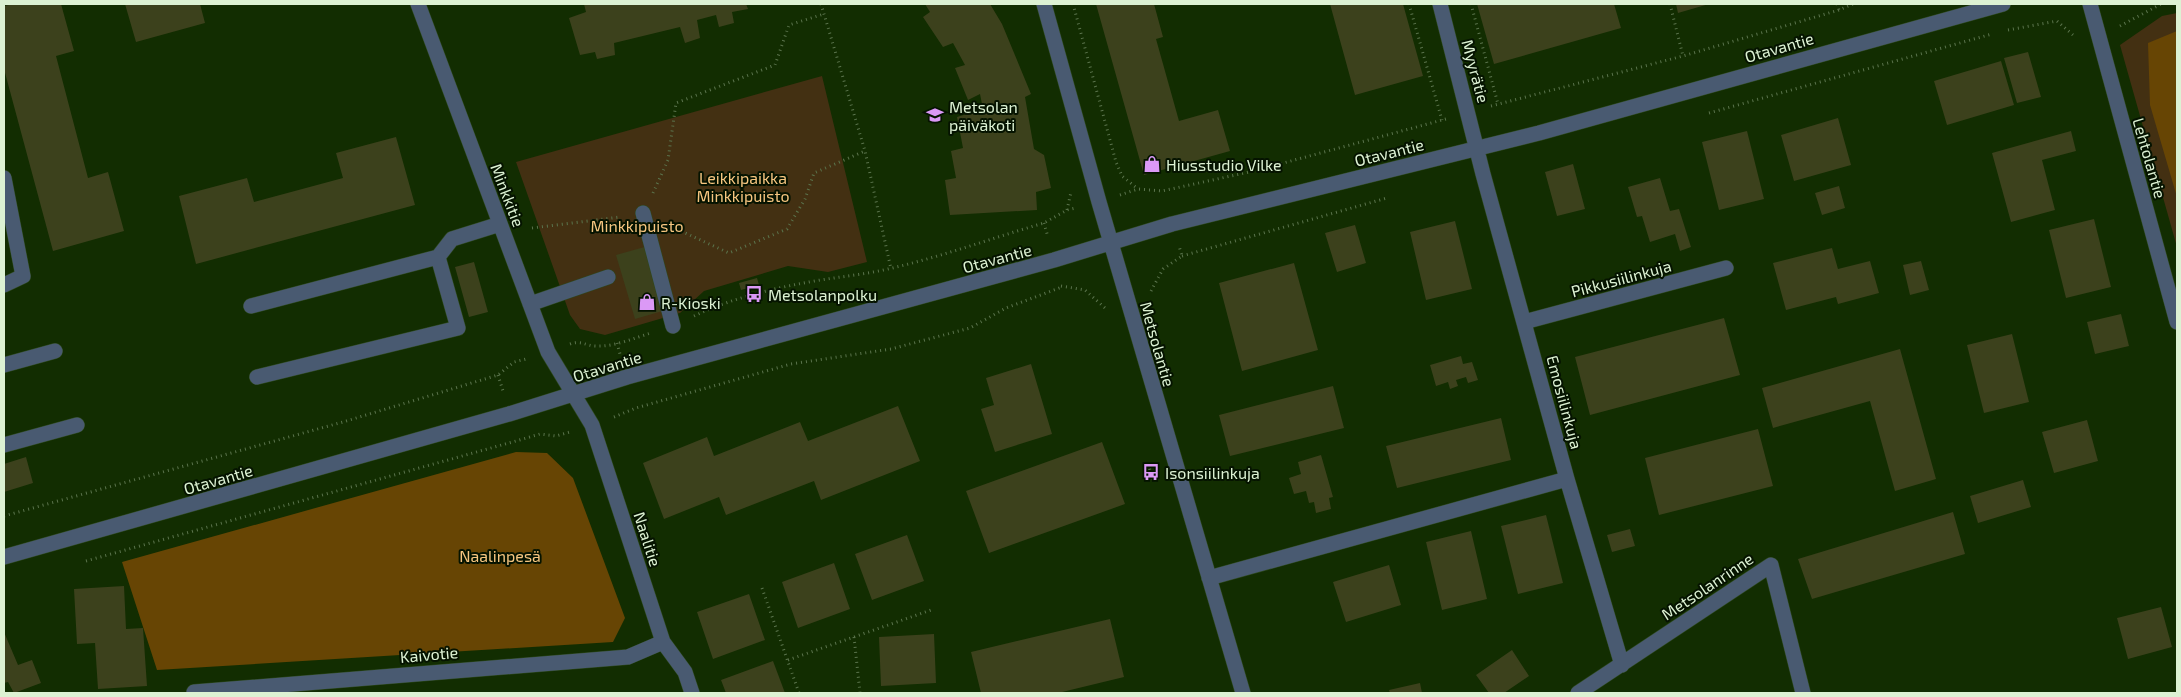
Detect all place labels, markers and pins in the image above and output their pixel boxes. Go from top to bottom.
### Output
place label: Metsolan päiväkoti [949,97,1018,134]
school or university icon: Metsolan päiväkoti [925,105,945,125]
shop icon: Hiusstudio Vilke [1142,154,1162,174]
place label: Hiusstudio Vilke [1166,155,1282,174]
bus stop icon: Metsolanpolku [744,284,764,304]
place label: Metsolanpolku [768,285,877,304]
shop icon: R-Kioski [637,292,657,312]
place label: R-Kioski [661,293,721,312]
bus stop icon: Isonsiilinkuja [1141,462,1161,482]
place label: Isonsiilinkuja [1165,463,1260,483]

